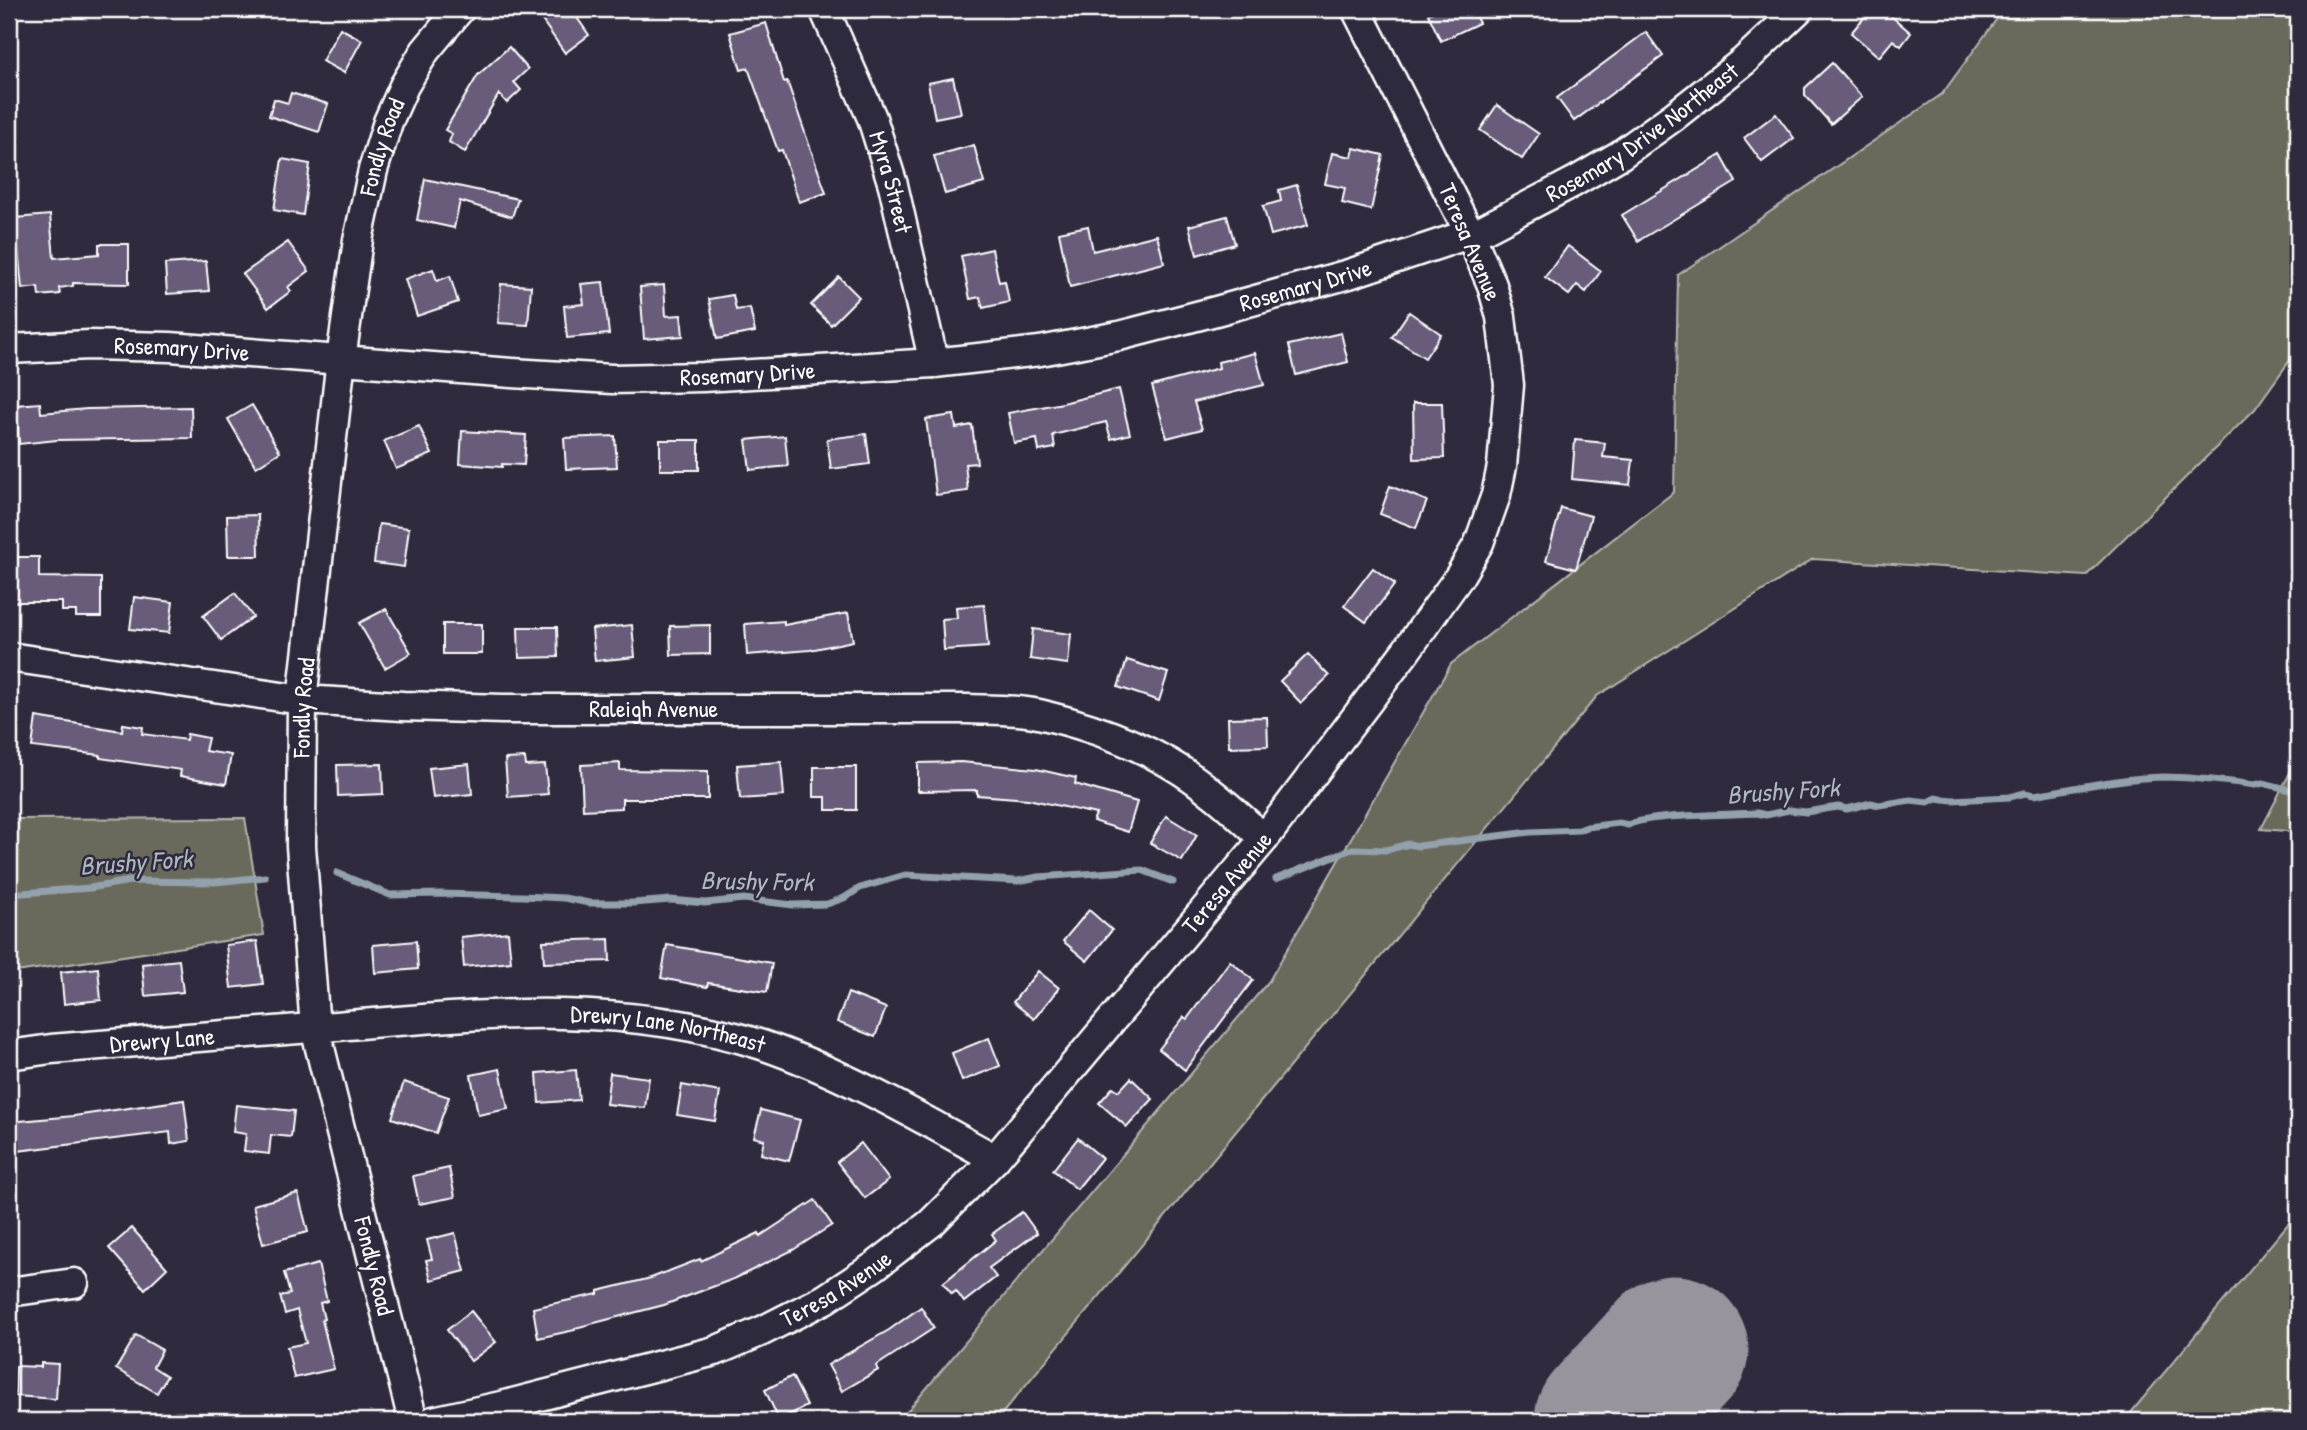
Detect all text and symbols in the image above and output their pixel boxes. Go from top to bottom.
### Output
street label: Rosemary Drive Northeast [1540,54,1745,209]
street label: Fondly Road [351,93,412,199]
street label: Myra Street [862,127,921,237]
street label: Teresa Avenue [1432,178,1510,306]
street label: Rosemary Drive [1236,251,1376,319]
street label: Rosemary Drive [114,329,251,368]
street label: Rosemary Drive [680,353,816,393]
street label: Fondly Road [285,656,322,759]
street label: Raleigh Avenue [589,692,719,724]
water label: Brushy Fork [1726,769,1843,813]
street label: Teresa Avenue [1174,824,1279,940]
water label: Brushy Fork [79,840,196,884]
water label: Brushy Fork [700,862,816,900]
street label: Drewry Lane Northeast [570,997,770,1060]
street label: Drewry Lane [109,1019,216,1059]
street label: Fondly Road [347,1212,403,1318]
street label: Teresa Avenue [775,1242,898,1334]

